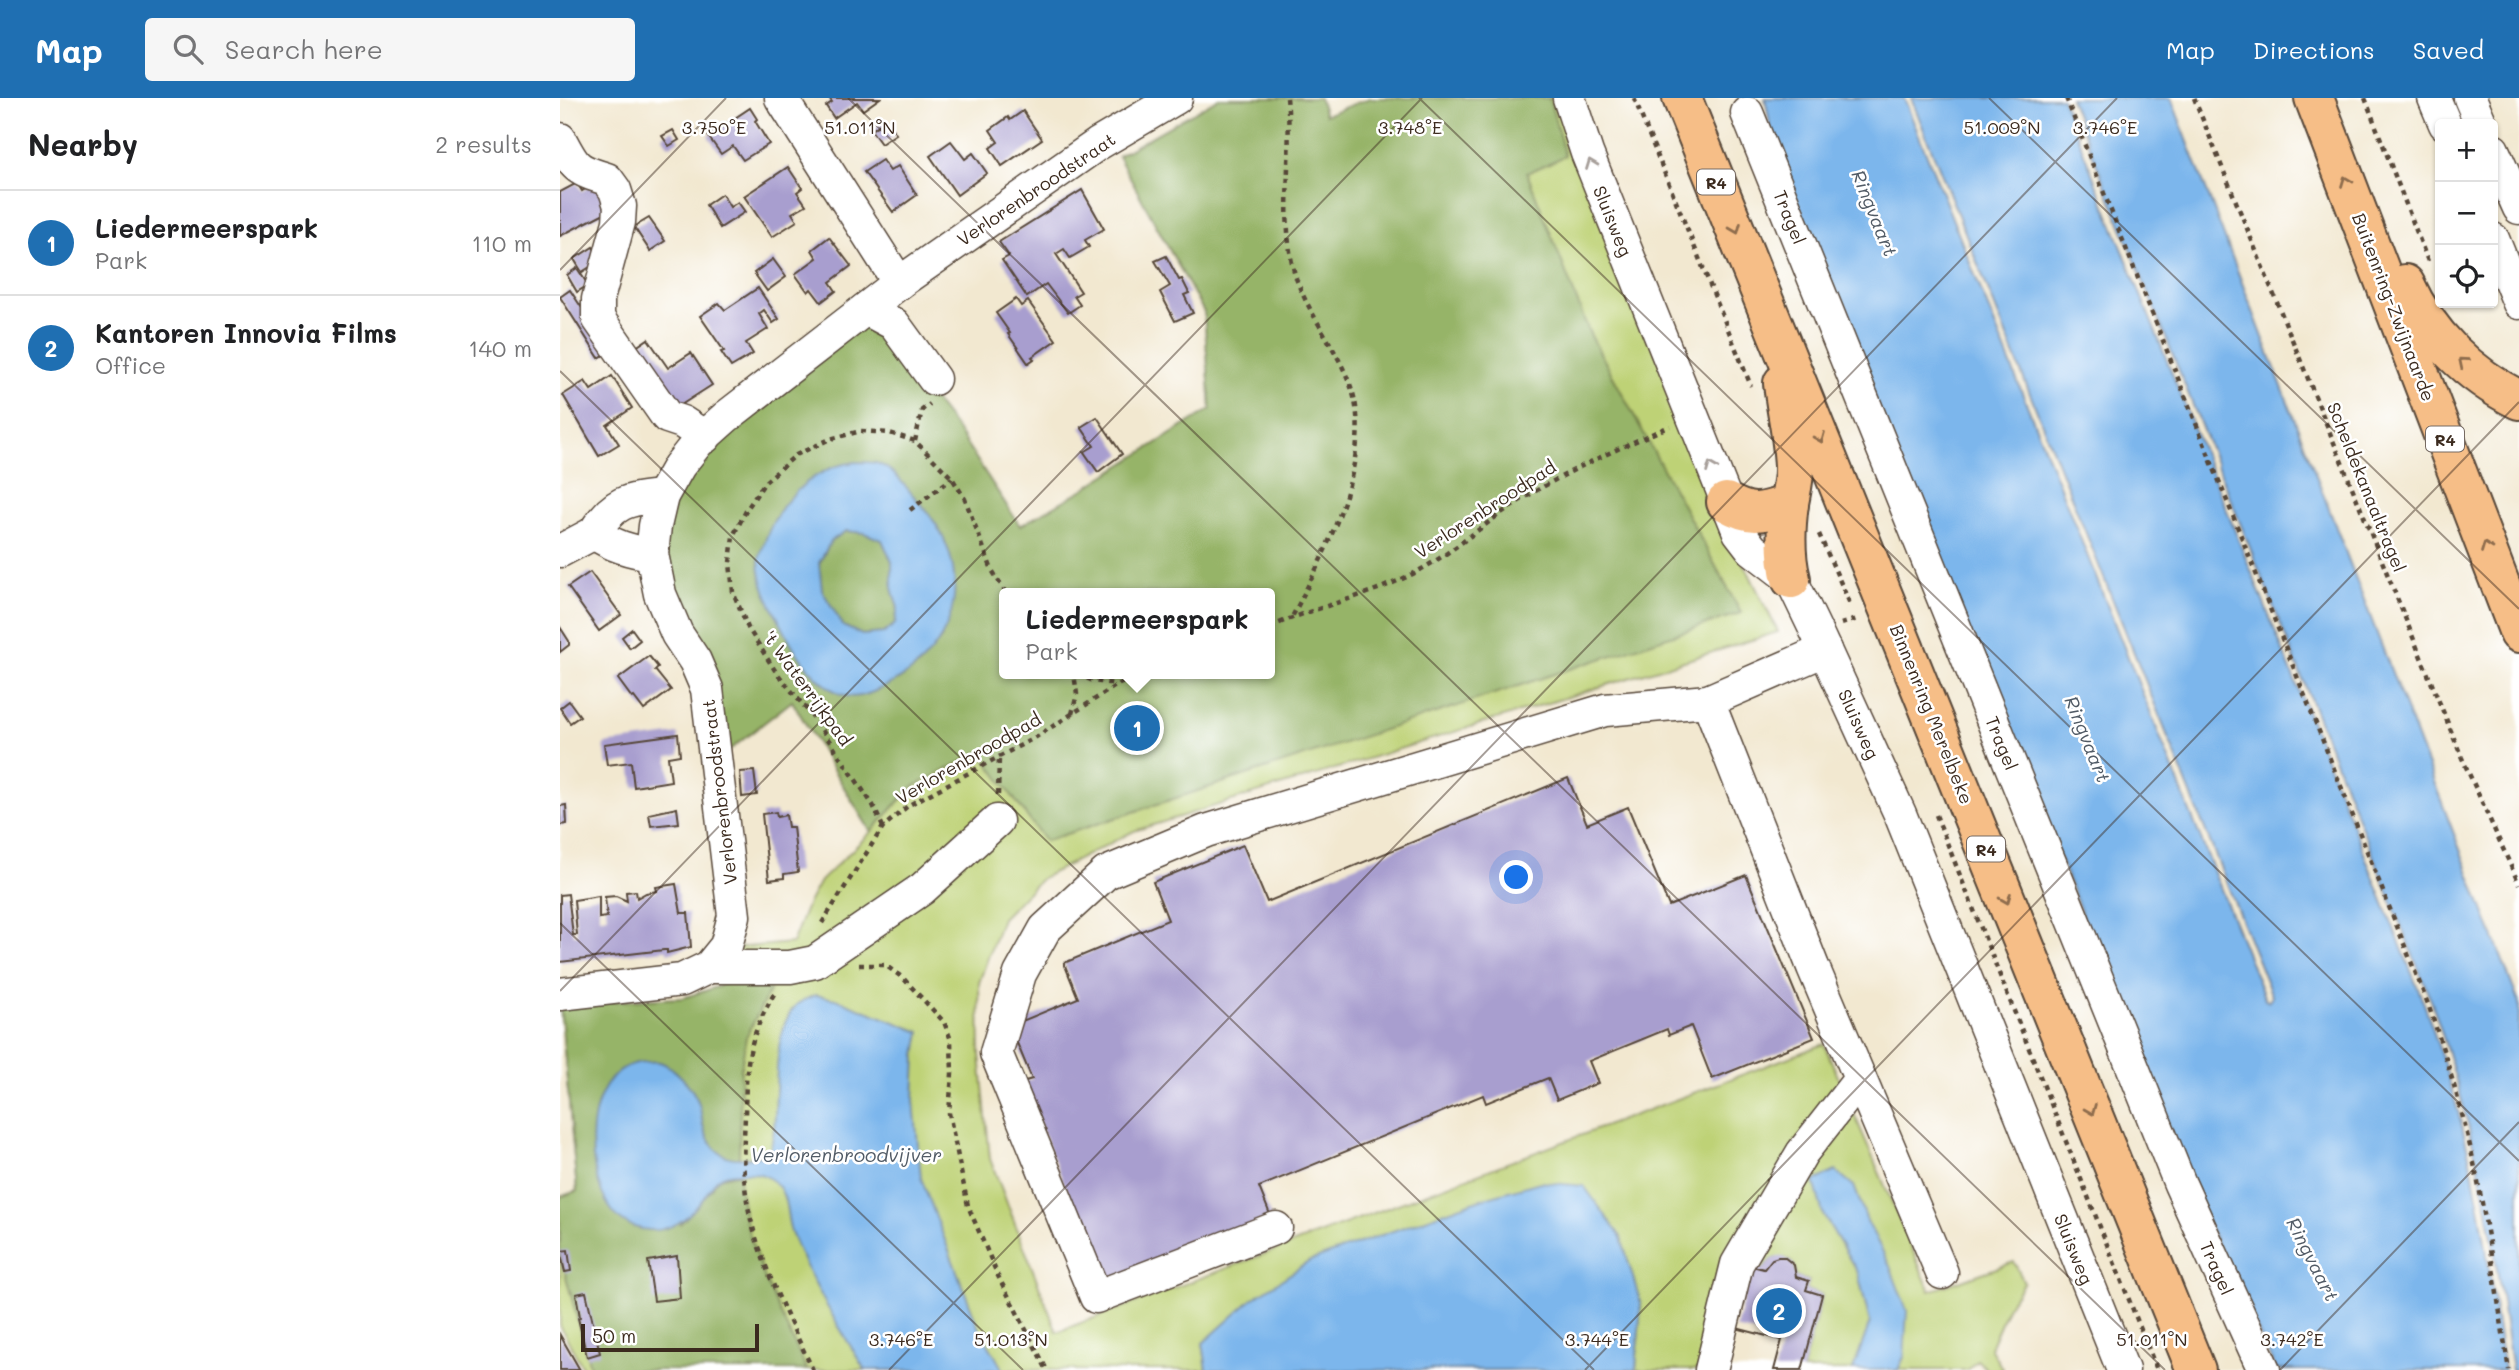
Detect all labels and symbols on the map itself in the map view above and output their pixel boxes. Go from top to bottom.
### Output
text: 3.750°E [682,115,746,139]
text: 51.011°N [824,115,896,139]
text: 3.748°E [1378,115,1442,139]
text: 51.009°N [1964,115,2040,139]
text: 3.746°E [2073,115,2137,139]
street label: Verlorenbroodstraat [952,127,1120,251]
one-way arrow [1585,159,1599,171]
water label: Ringvaart [1846,166,1904,260]
road number: R4 [1697,170,1735,194]
one-way arrow [2340,175,2354,188]
street label: Sluisweg [1588,182,1638,260]
street label: Tragel [1768,186,1812,248]
street label: Buitenring-Zwijnaarde [2347,209,2441,405]
one-way arrow [1727,223,1741,235]
one-way arrow [2458,358,2471,370]
street label: Scheldekanaaltragel [2322,399,2412,575]
road number: R4 [2426,426,2464,452]
one-way arrow [1812,431,1826,443]
street label: Verlorenbroodpad [1410,454,1560,564]
one-way arrow [1706,461,1720,473]
one-way arrow [2480,541,2494,553]
street label: Binnenring Merelbeke [1885,621,1979,807]
street label: 't Waterrijkpad [758,626,858,750]
street label: Sluisweg [1833,685,1885,763]
water label: Ringvaart [2059,692,2117,786]
street label: Verlorenbroodstraat [696,698,742,886]
pin: 1 [1114,702,1160,754]
street label: Verlorenbroodpad [891,707,1045,809]
street label: Tragel [1980,712,2024,774]
road number: R4 [1967,836,2005,862]
your location [1499,860,1533,894]
one-way arrow [1998,892,2012,904]
one-way arrow [2083,1103,2097,1115]
water label: Verlorenbroodvijver [750,1142,942,1167]
street label: Sluisweg [2049,1210,2099,1288]
water label: Ringvaart [2281,1213,2345,1305]
street label: Tragel [2195,1237,2239,1299]
pin: 2 [1756,1285,1802,1337]
scale bar [581,1321,760,1353]
text: 3.746°E [869,1327,933,1351]
text: 51.013°N [974,1327,1048,1351]
text: 3.744°E [1565,1327,1629,1351]
text: 51.011°N [2116,1327,2188,1351]
text: 3.742°E [2260,1327,2324,1351]

